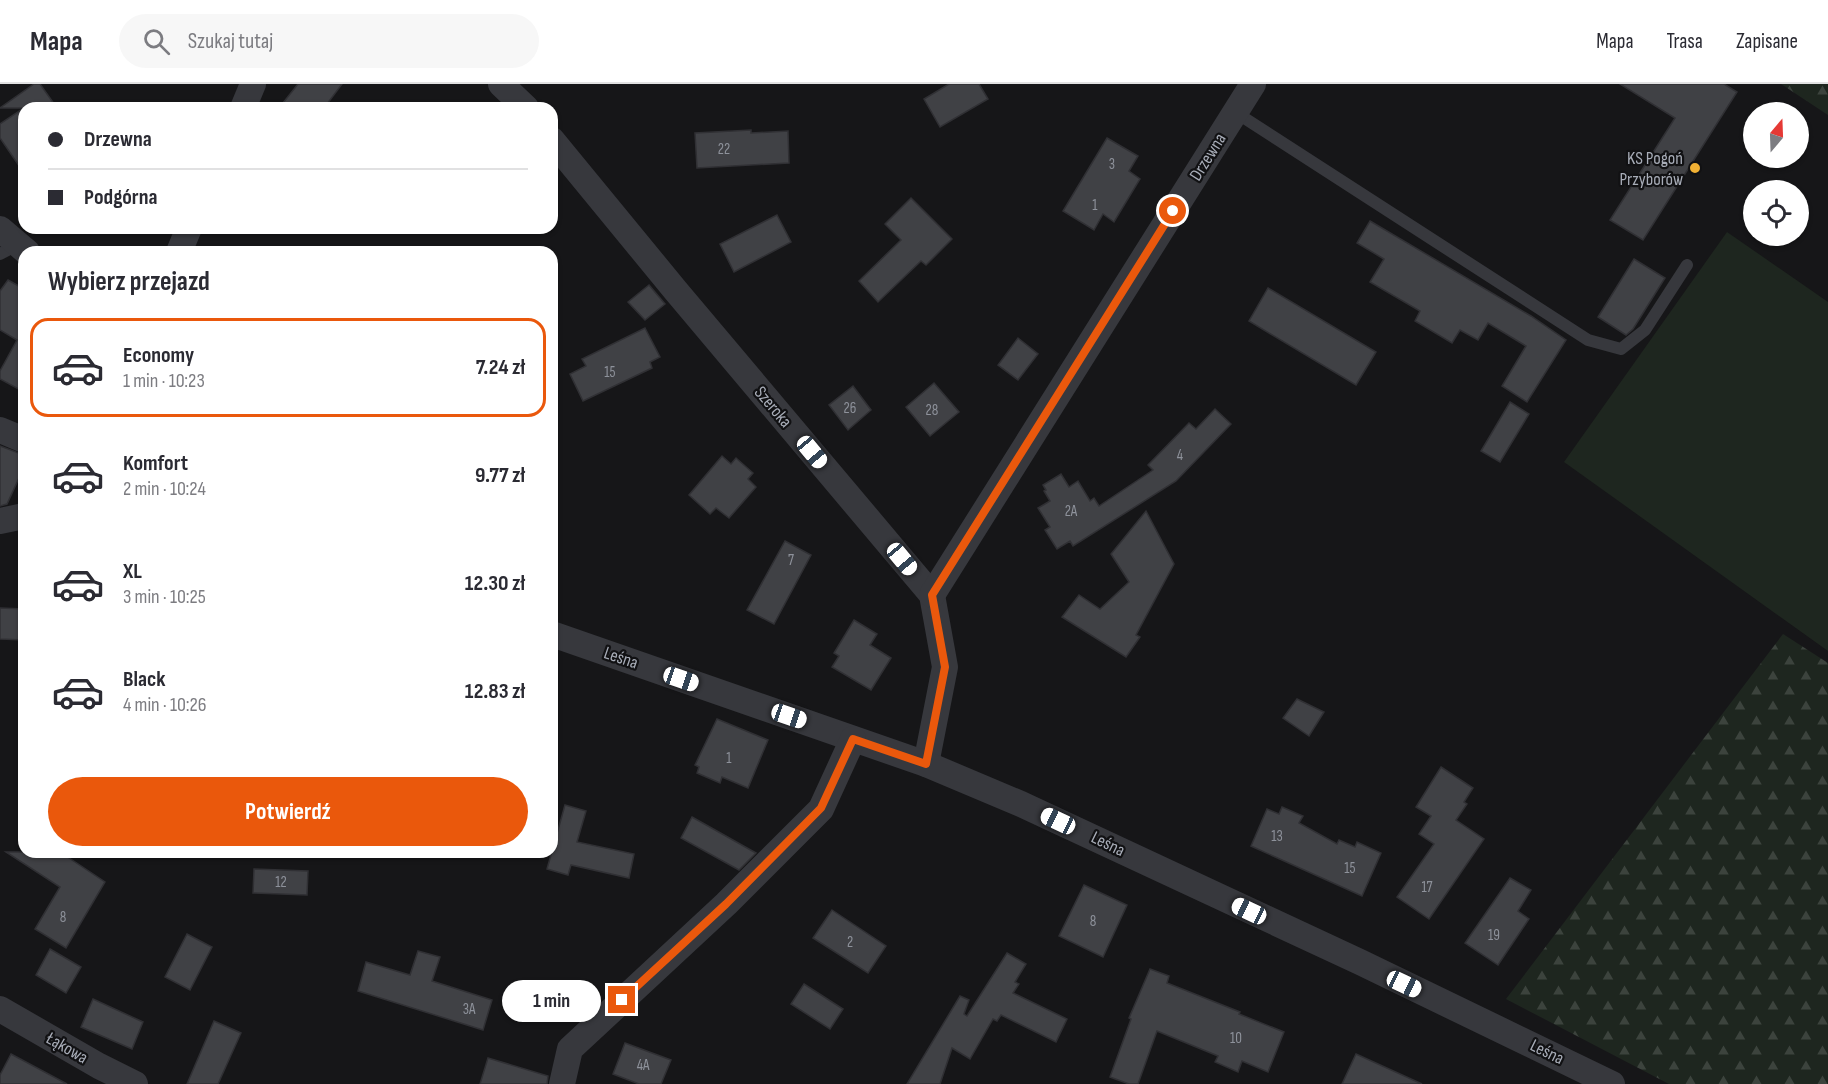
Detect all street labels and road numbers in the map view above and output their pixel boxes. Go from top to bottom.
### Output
street label: Drzewna [1185,129,1231,185]
street label: Szeroka [750,382,796,432]
street label: Leśna [601,642,641,674]
street label: Leśna [1088,827,1128,861]
street label: Łąkowa [42,1027,92,1068]
street label: Leśna [1527,1035,1567,1069]

